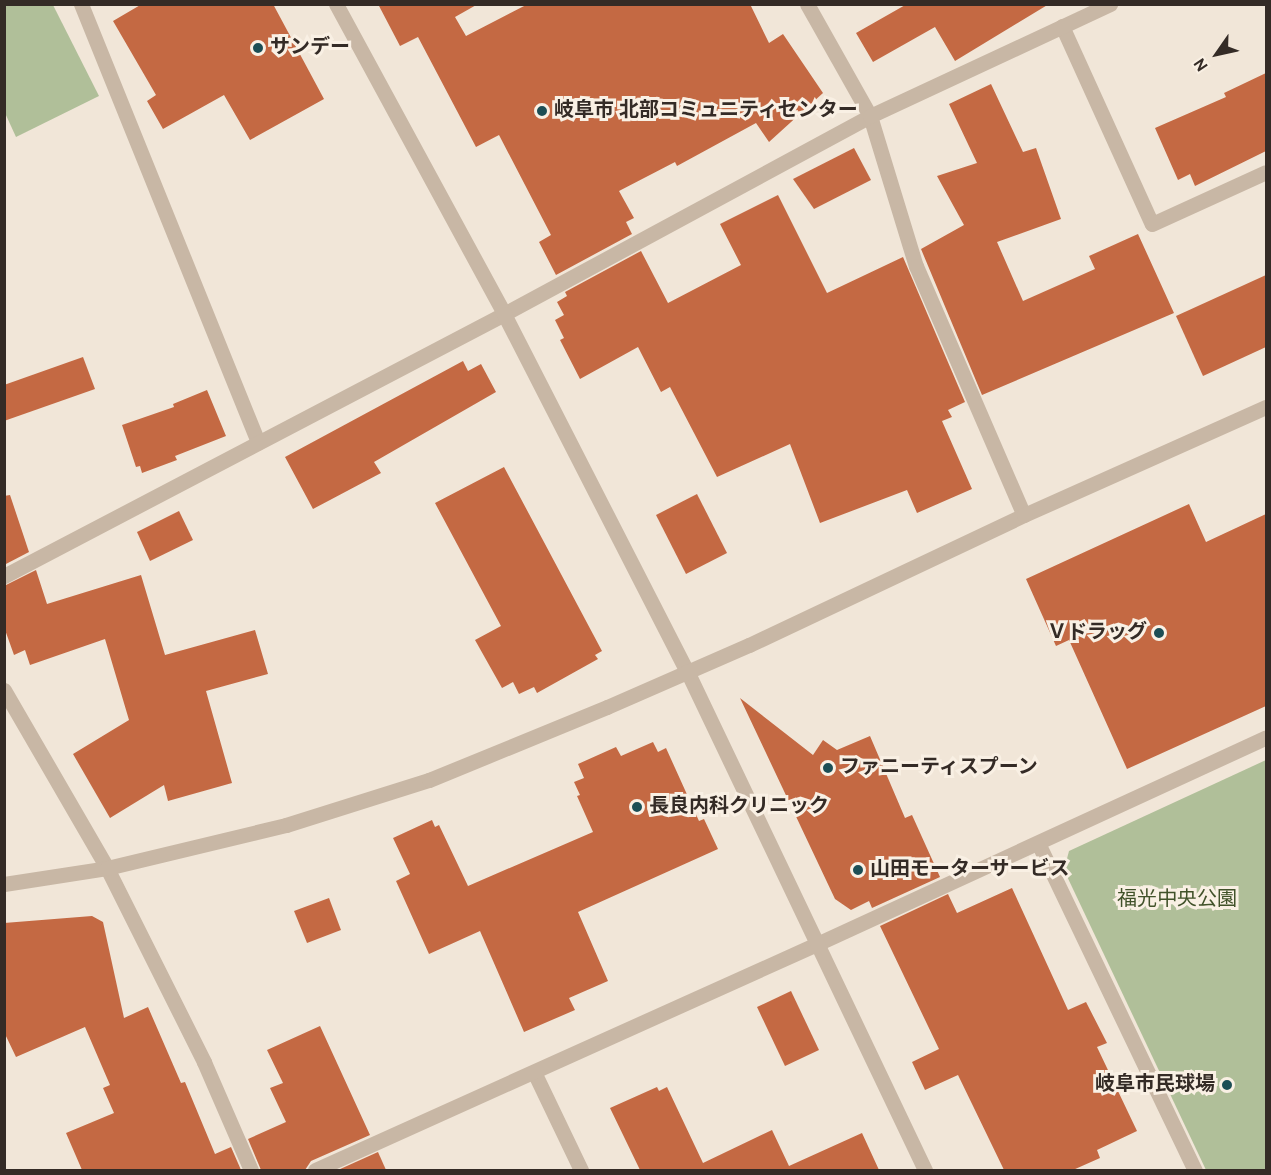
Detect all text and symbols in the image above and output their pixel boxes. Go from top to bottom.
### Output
north arrow [1187,24,1247,84]
place label: サンデー [270,36,350,60]
marker: サンデー [251,41,265,55]
text: N [1191,54,1214,74]
place label: 岐阜市 北部コミュニティセンター [554,99,859,123]
marker: 岐阜市 北部コミュニティセンター [535,104,549,118]
place label: Ｖドラッグ [1047,621,1147,645]
marker: Ｖドラッグ [1152,626,1166,640]
place label: ファニーティスプーン [840,756,1040,780]
marker: ファニーティスプーン [821,761,835,775]
place label: 長良内科クリニック [649,795,829,819]
marker: 長良内科クリニック [630,800,644,814]
place label: 山田モーターサービス [870,858,1070,882]
marker: 山田モーターサービス [851,863,865,877]
park label: 福光中央公園 [1117,888,1237,912]
place label: 岐阜市民球場 [1095,1073,1215,1097]
marker: 岐阜市民球場 [1220,1078,1234,1092]

